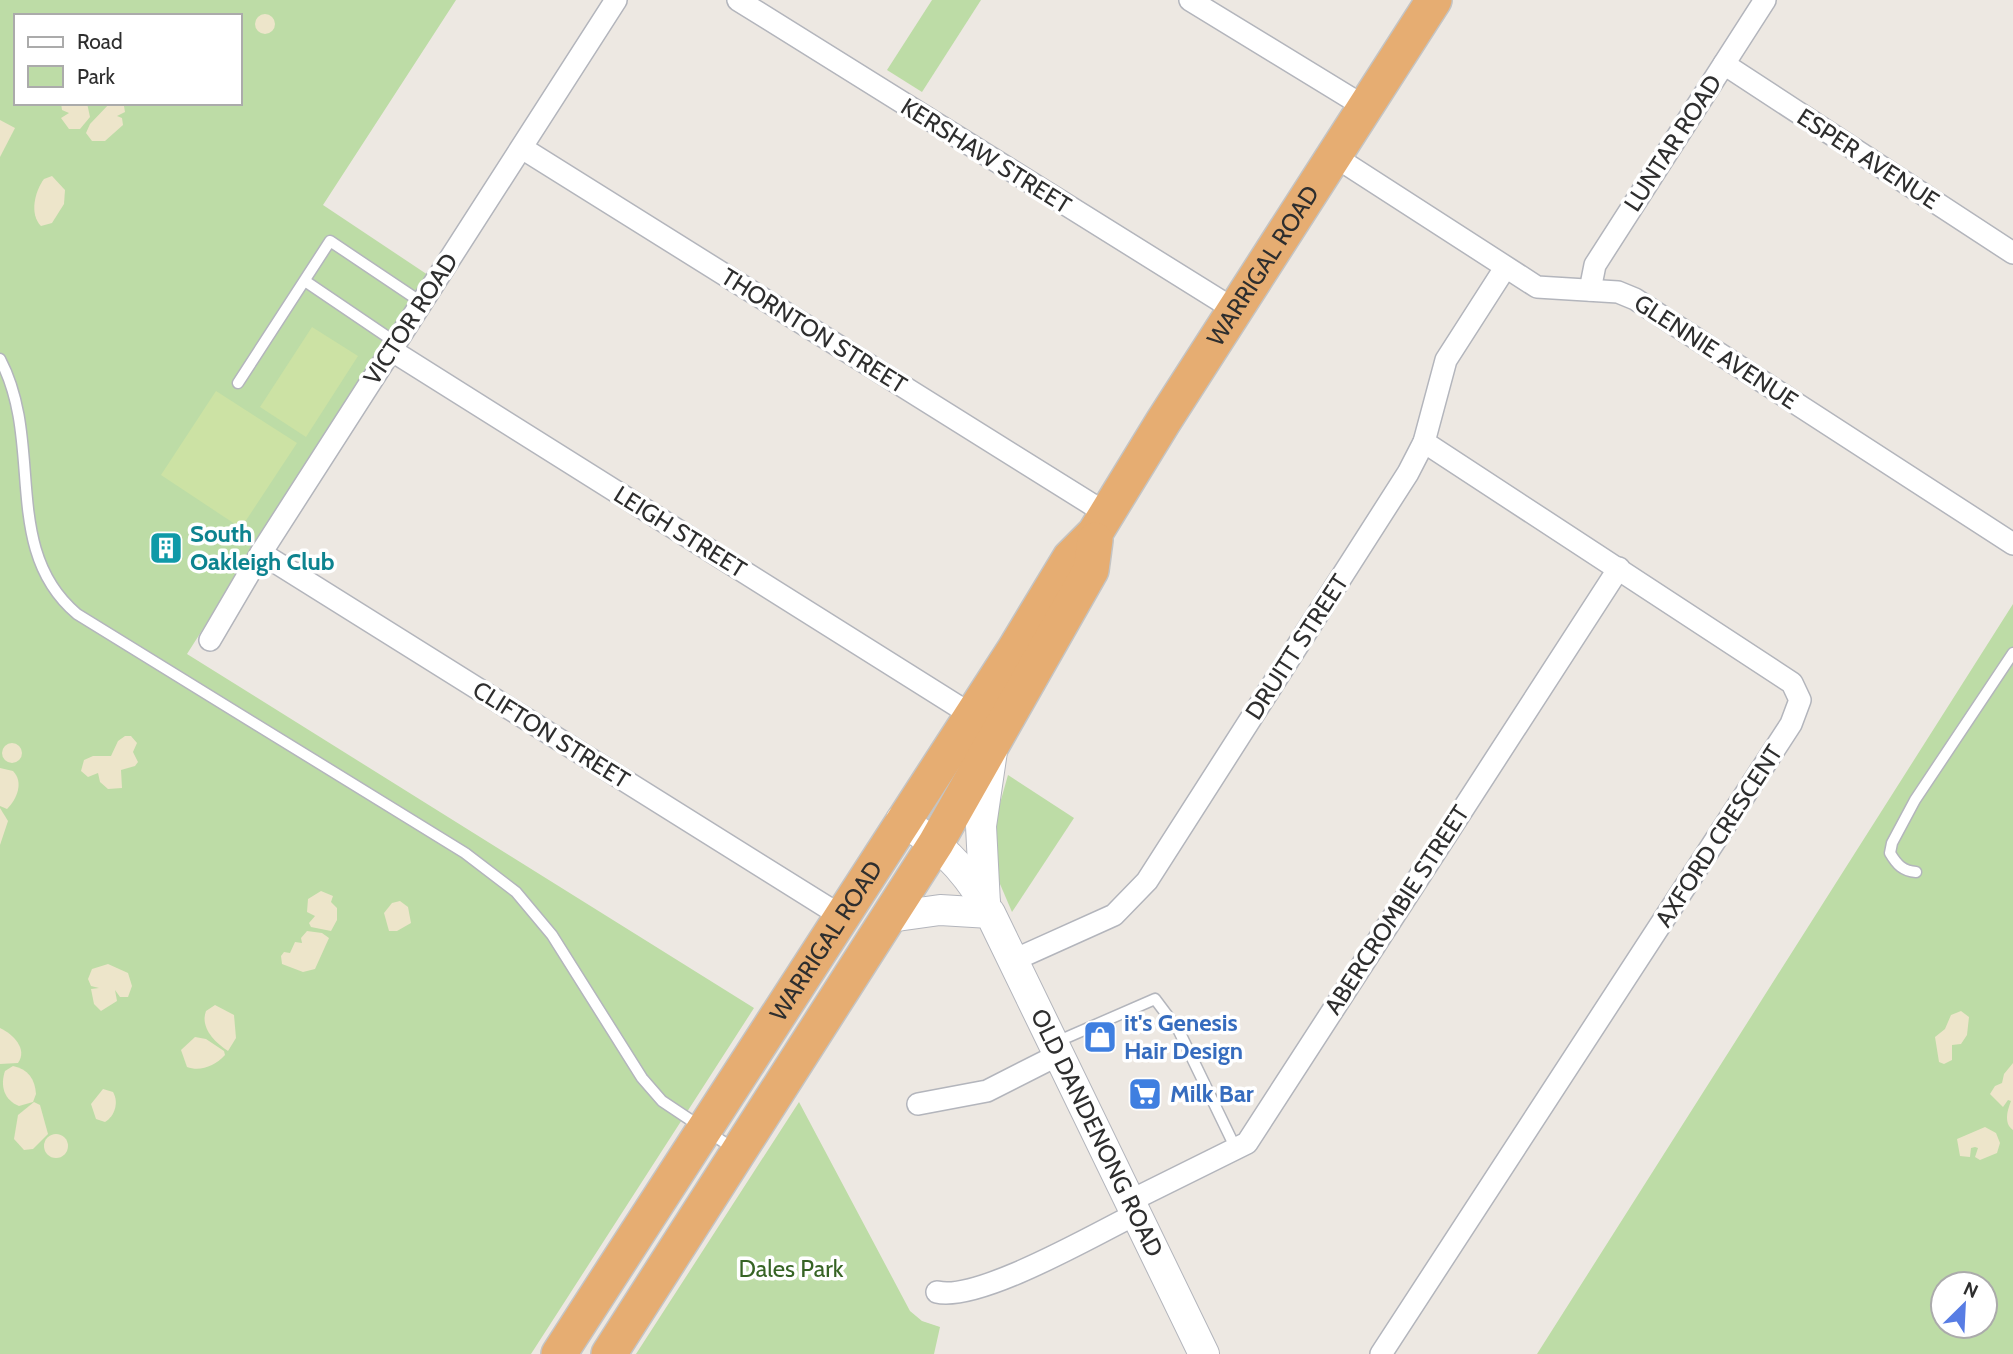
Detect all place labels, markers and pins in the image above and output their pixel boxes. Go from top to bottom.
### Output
place label: South Oakleigh Club [190,519,335,576]
building icon: South Oakleigh Club [147,529,185,567]
place label: it's Genesis Hair Design [1124,1008,1243,1065]
shop icon: it's Genesis Hair Design [1081,1018,1119,1056]
supermarket icon: Milk Bar [1126,1075,1164,1113]
place label: Milk Bar [1170,1079,1254,1108]

